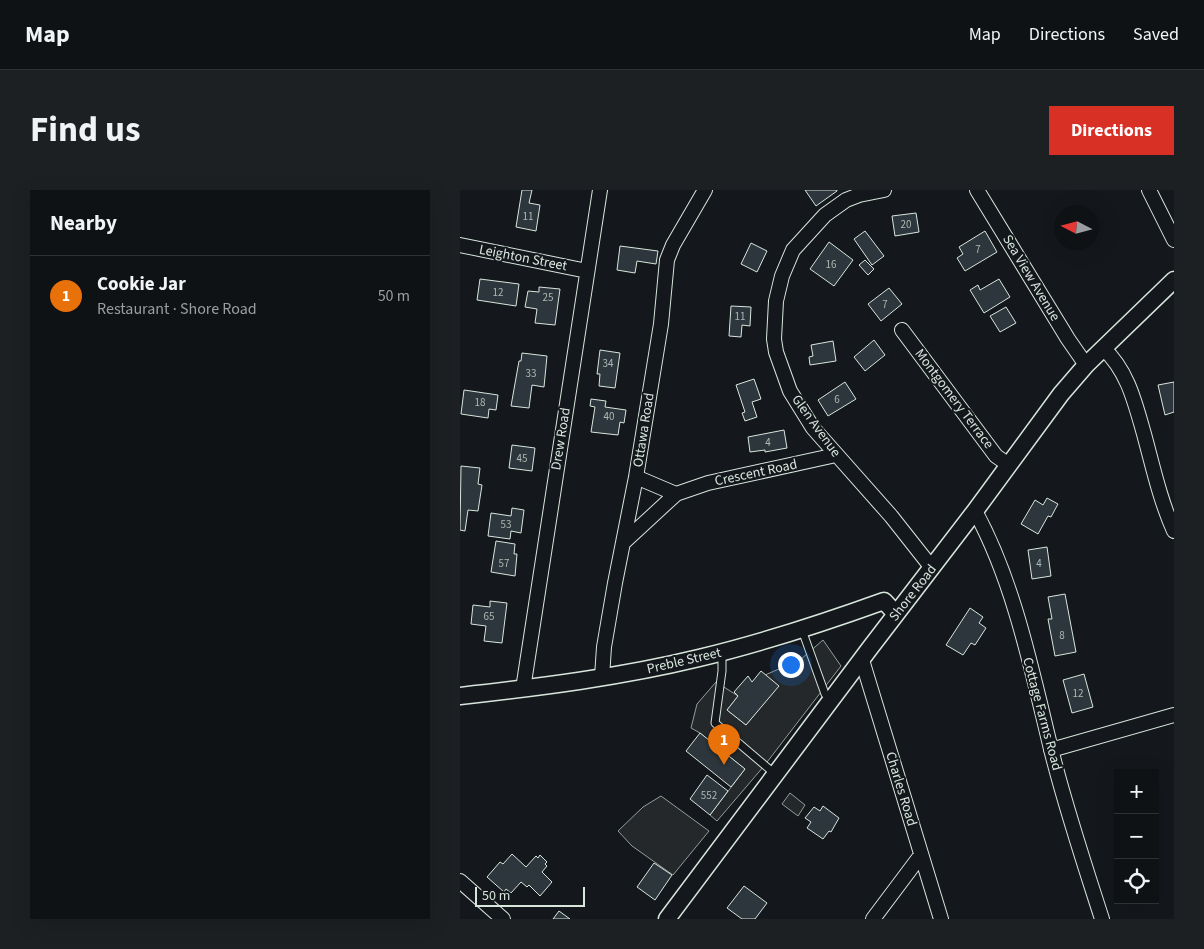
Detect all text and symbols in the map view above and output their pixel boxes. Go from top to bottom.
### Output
text: Map [25,17,70,52]
text: Map [969,22,1001,47]
text: Directions [1029,22,1105,47]
text: Saved [1133,22,1179,47]
text: Find us [30,105,140,155]
button: Directions [1049,106,1174,155]
north arrow [1054,205,1099,250]
text: Nearby [50,208,117,238]
house number: 11 [523,209,533,224]
house number: 20 [901,217,911,232]
street label: Sea View Avenue [997,231,1065,325]
street label: Leighton Street [477,240,569,276]
house number: 7 [975,242,981,257]
house number: 16 [826,257,837,272]
text: Cookie Jar [97,271,186,298]
text: 1 [62,285,70,307]
text: 50 m [378,285,410,307]
house number: 12 [493,285,503,300]
house number: 25 [543,290,553,305]
house number: 7 [882,297,888,312]
text: Restaurant · Shore Road [97,298,257,320]
house number: 11 [735,309,745,324]
street label: Montgomery Terrace [910,345,998,453]
house number: 34 [603,356,614,371]
house number: 33 [526,366,536,381]
street label: Ottawa Road [628,391,660,469]
street label: Glen Avenue [787,391,846,461]
house number: 6 [834,392,840,407]
house number: 18 [475,395,486,410]
street label: Drew Road [546,406,576,472]
house number: 40 [604,409,614,424]
house number: 4 [765,435,771,450]
house number: 45 [517,451,527,466]
street label: Crescent Road [713,455,799,491]
house number: 53 [501,517,511,532]
house number: 57 [499,556,509,571]
house number: 4 [1036,556,1042,571]
street label: Shore Road [884,560,942,626]
house number: 65 [484,609,494,624]
house number: 8 [1059,628,1065,643]
street label: Preble Street [645,643,723,679]
your location [778,652,804,678]
street label: Cottage Farms Road [1017,655,1067,773]
house number: 12 [1073,686,1083,701]
pin: 1 [708,724,740,765]
street label: Charles Road [880,749,922,829]
map controls [1114,769,1159,904]
button: + [1114,769,1159,814]
house number: 552 [701,788,717,803]
button: − [1114,814,1159,859]
button: locate [1114,859,1159,904]
scale bar [475,884,585,907]
text: 50 m [482,886,510,906]

